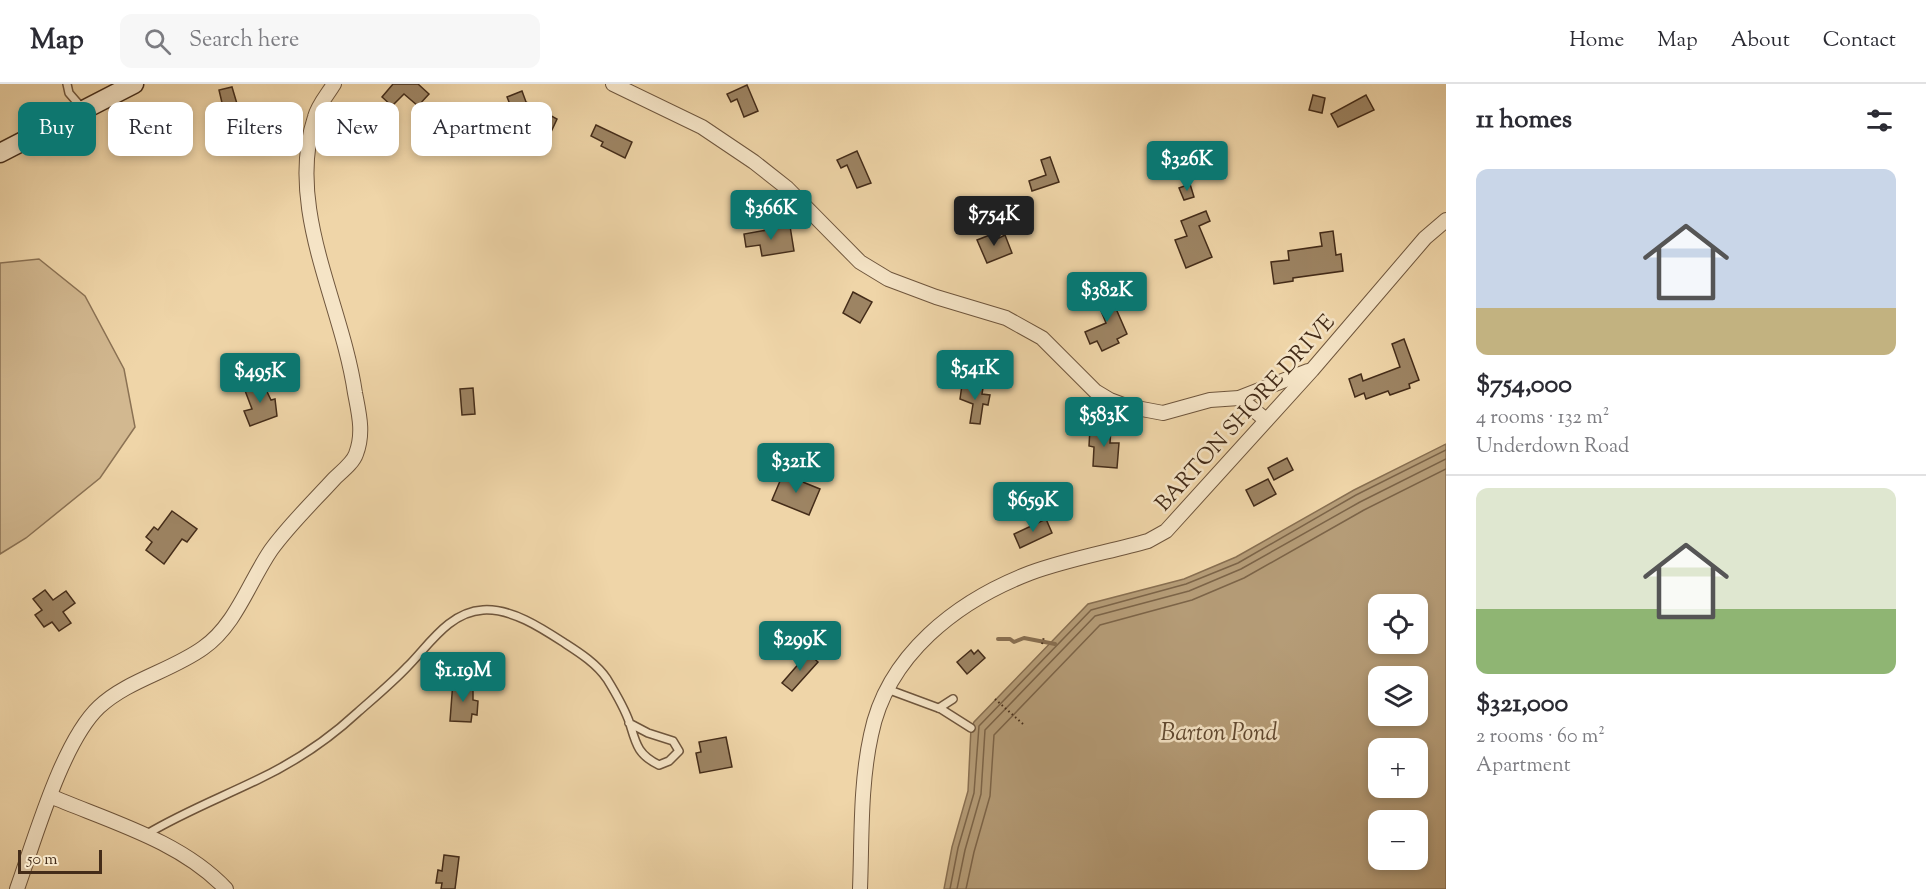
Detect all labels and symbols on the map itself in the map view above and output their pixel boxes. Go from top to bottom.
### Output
pin: $326K [1145,141,1229,192]
pin: $366K [729,190,813,241]
pin: $754K [952,196,1036,247]
pin: $382K [1065,272,1149,323]
street label: BARTON SHORE DRIVE [1149,308,1344,520]
pin: $541K [933,350,1017,401]
pin: $495K [218,353,302,404]
pin: $583K [1062,397,1146,448]
pin: $321K [754,443,838,494]
pin: $659K [991,482,1075,533]
pin: $299K [758,621,842,672]
pin: $1.19M [414,652,512,703]
water label: Barton Pond [1160,717,1278,751]
scale bar [18,847,102,874]

